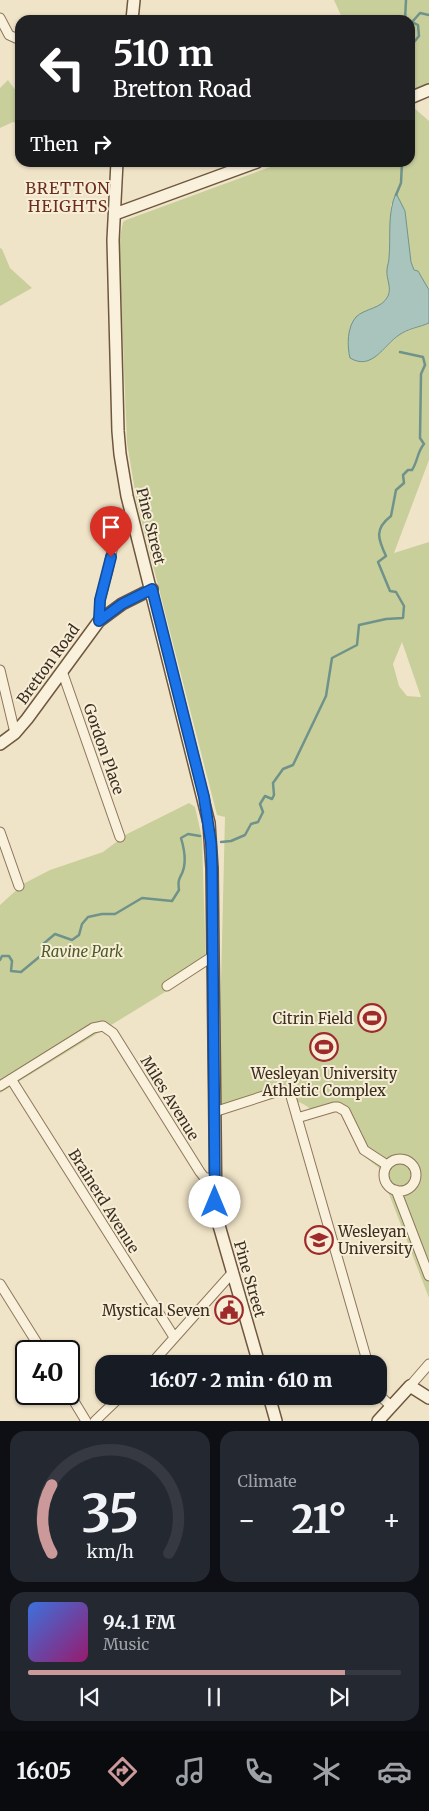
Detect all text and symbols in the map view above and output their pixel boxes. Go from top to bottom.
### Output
text: 510 m [113,32,213,76]
icon: left [30,35,95,100]
text: Bretton Road [113,75,251,103]
icon: right [88,130,116,158]
text: Then [30,132,78,156]
district label: BRETTON HEIGHTS [25,178,111,216]
street label: Pine Street [132,486,170,567]
pin [90,506,132,557]
icon: arrive [97,513,125,541]
street label: Bretton Road [13,620,83,708]
street label: Gordon Place [80,701,129,797]
park label: Ravine Park [41,942,124,961]
sports icon: Citrin Field [357,1003,387,1033]
place label: Citrin Field [272,1009,353,1028]
sports icon: Wesleyan University Athletic Complex [309,1032,339,1062]
street label: Miles Avenue [137,1052,204,1144]
place label: Wesleyan University Athletic Complex [250,1064,398,1100]
street label: Brainerd Avenue [64,1146,144,1257]
position arrow [188,1175,240,1227]
place label: Wesleyan University [337,1222,413,1258]
school or university icon: Wesleyan University [304,1225,334,1255]
street label: Pine Street [230,1239,270,1320]
public building icon: Mystical Seven [214,1295,244,1325]
place label: Mystical Seven [102,1301,210,1320]
speed limit sign: 40 [15,1340,80,1405]
text: 16:07 · 2 min · 610 m [150,1368,332,1392]
text: Climate [238,1471,297,1491]
text: 35 [81,1481,139,1546]
text: 21° [292,1496,347,1543]
text: − [238,1502,256,1538]
text: + [382,1502,401,1538]
text: km/h [86,1540,134,1563]
text: 94.1 FM [103,1610,176,1634]
text: Music [103,1634,149,1654]
icon: previous [76,1683,104,1711]
icon: pause [200,1683,228,1711]
icon: next [325,1683,353,1711]
icon: directions [105,1754,140,1789]
icon: music [173,1754,208,1789]
icon: phone [241,1754,276,1789]
icon: climate [309,1754,344,1789]
icon: car [377,1754,412,1789]
text: 16:05 [17,1757,71,1785]

